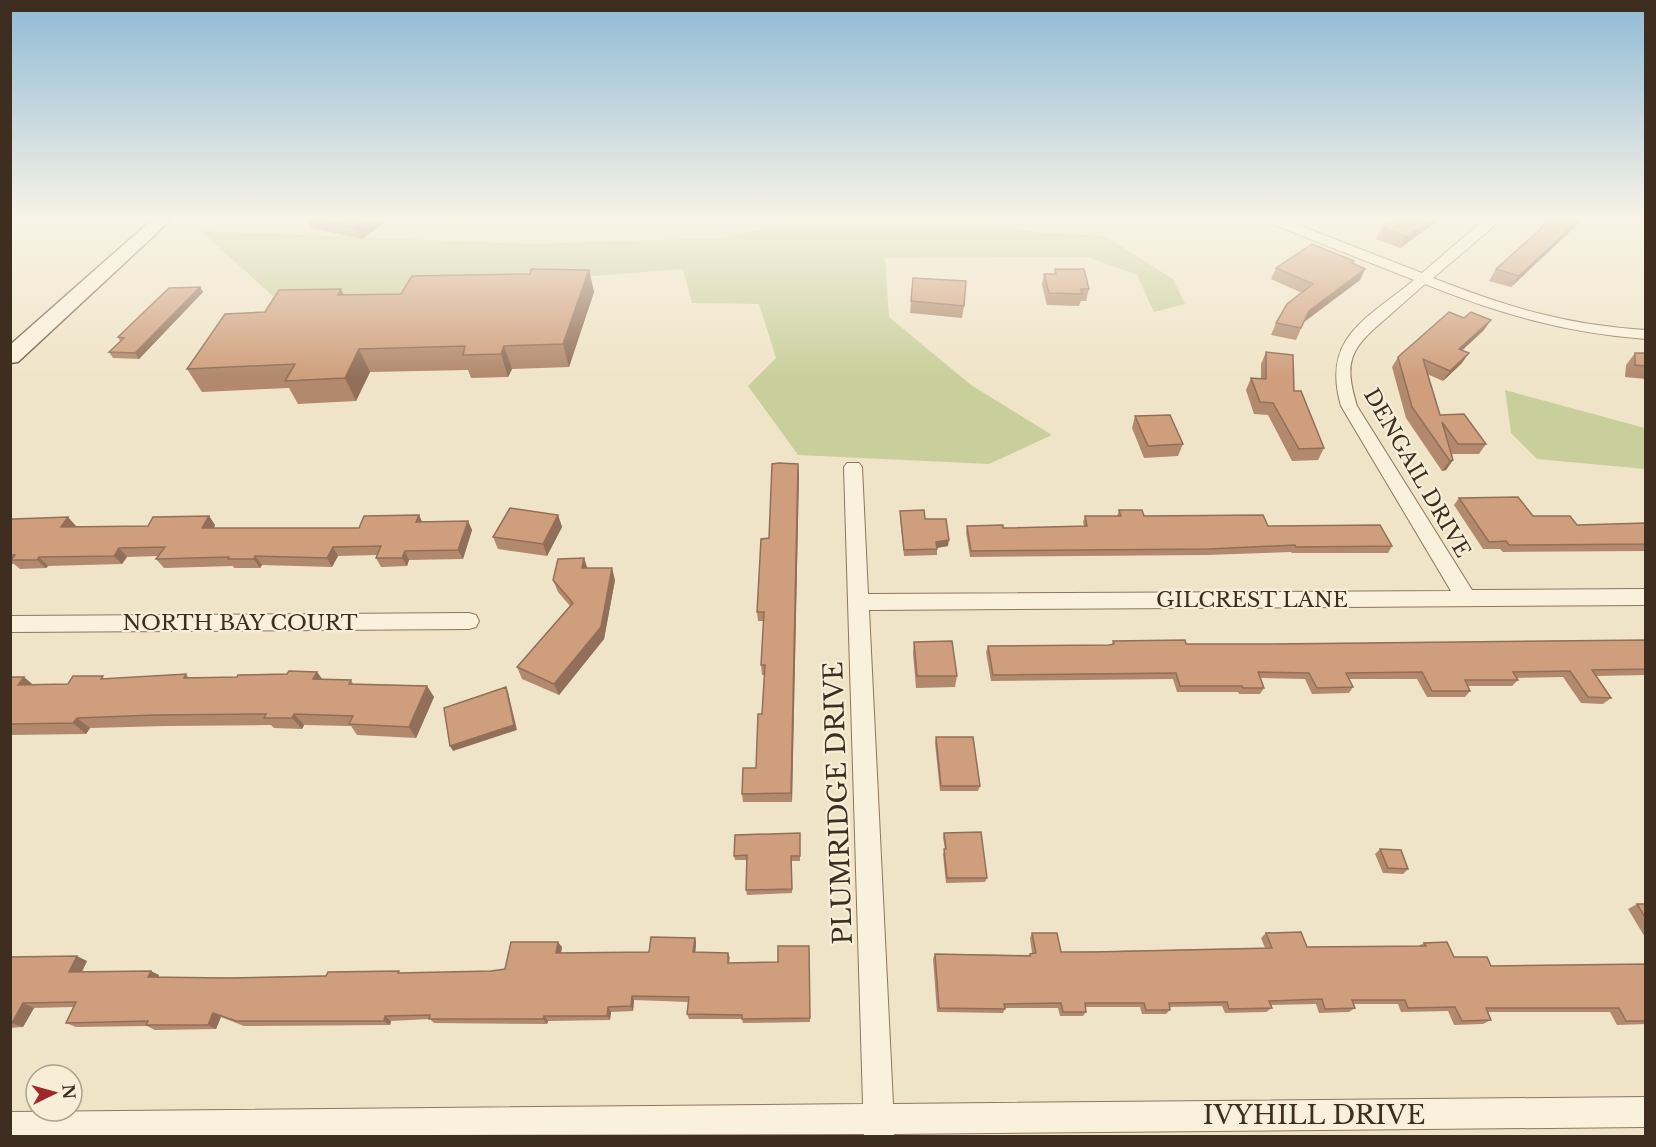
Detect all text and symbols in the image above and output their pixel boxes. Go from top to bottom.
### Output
street label: DENGAIL DRIVE [1358,384,1476,562]
street label: GILCREST LANE [1156,587,1348,613]
street label: NORTH BAY COURT [122,610,358,636]
street label: PLUMRIDGE DRIVE [817,661,859,945]
north arrow [24,1063,84,1123]
text: N [58,1083,80,1100]
street label: IVYHILL DRIVE [1203,1099,1425,1131]

